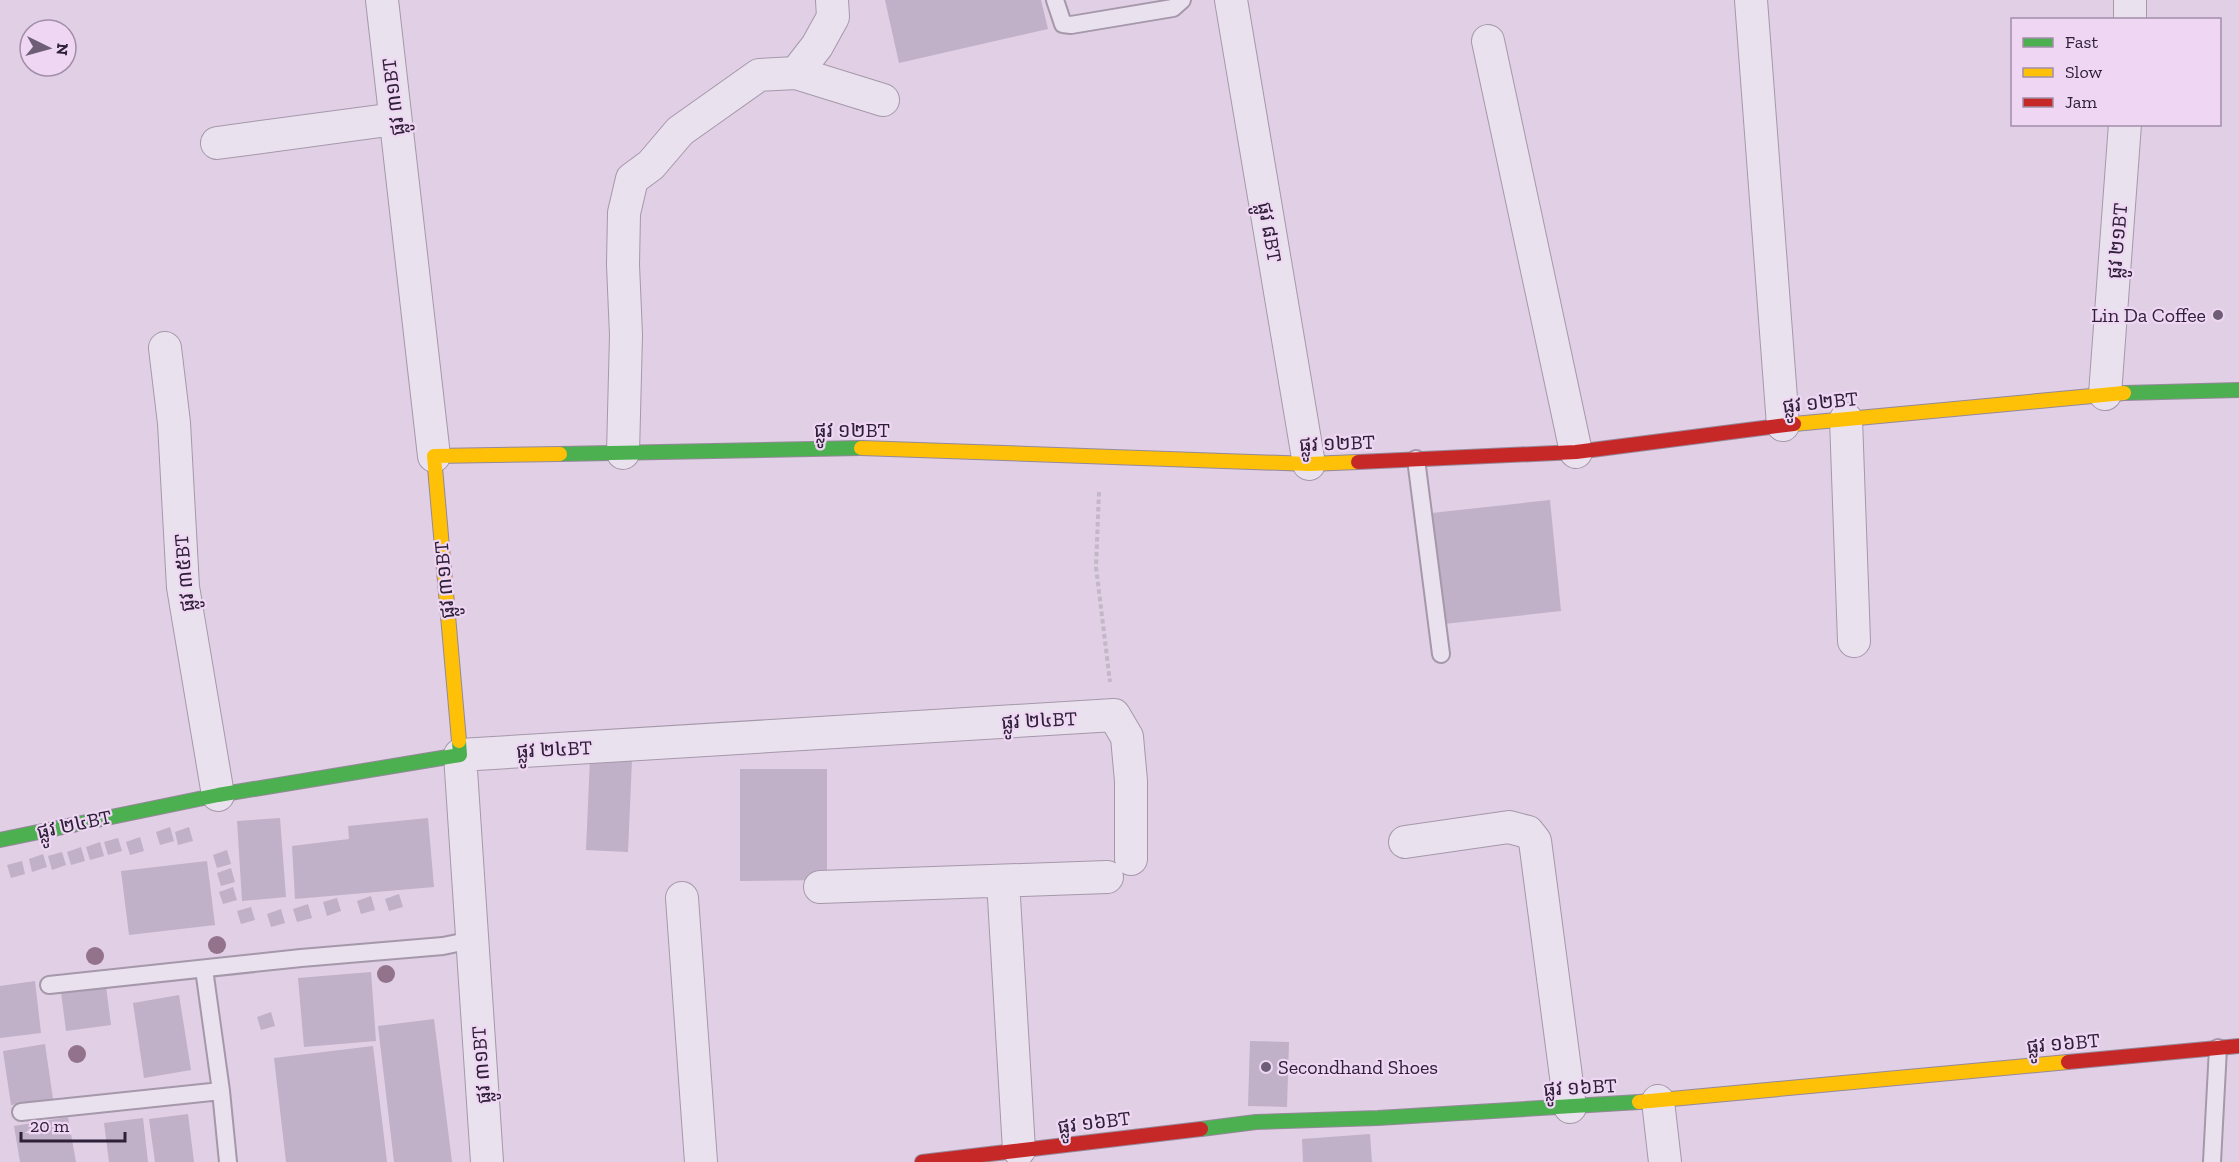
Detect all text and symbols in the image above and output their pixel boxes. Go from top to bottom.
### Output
north arrow [18,18,78,78]
legend [2011,18,2221,126]
text: Fast [2065,31,2098,53]
text: N [52,42,72,56]
street label: ផ្លូវ ៣១BT [376,56,417,137]
text: Slow [2065,61,2102,83]
text: Jam [2065,91,2097,113]
street label: ផ្លូវ ៨BT [1246,200,1287,265]
street label: ផ្លូវ ២១BT [2102,202,2139,280]
place label: Lin Da Coffee [2091,303,2206,327]
marker: Lin Da Coffee [2211,308,2225,322]
street label: ផ្លូវ ១២BT [1781,386,1860,425]
street label: ផ្លូវ ១២BT [814,418,890,449]
street label: ផ្លូវ ១២BT [1299,430,1376,463]
street label: ផ្លូវ ៣៥BT [169,532,206,613]
street label: ផ្លូវ ៣១BT [429,539,466,620]
street label: ផ្លូវ ២៤BT [1000,706,1078,741]
street label: ផ្លូវ ២៤BT [515,735,593,770]
street label: ផ្លូវ ២៤BT [34,804,115,850]
street label: ផ្លូវ ៣១BT [466,1025,503,1105]
street label: ផ្លូវ ១៦BT [2025,1028,2101,1065]
place label: Secondhand Shoes [1278,1055,1438,1079]
marker: Secondhand Shoes [1259,1060,1273,1074]
street label: ផ្លូវ ១៦BT [1543,1073,1618,1108]
scale bar [21,1105,124,1143]
street label: ផ្លូវ ១៦BT [1056,1106,1133,1145]
text: 20 m [30,1115,70,1137]

